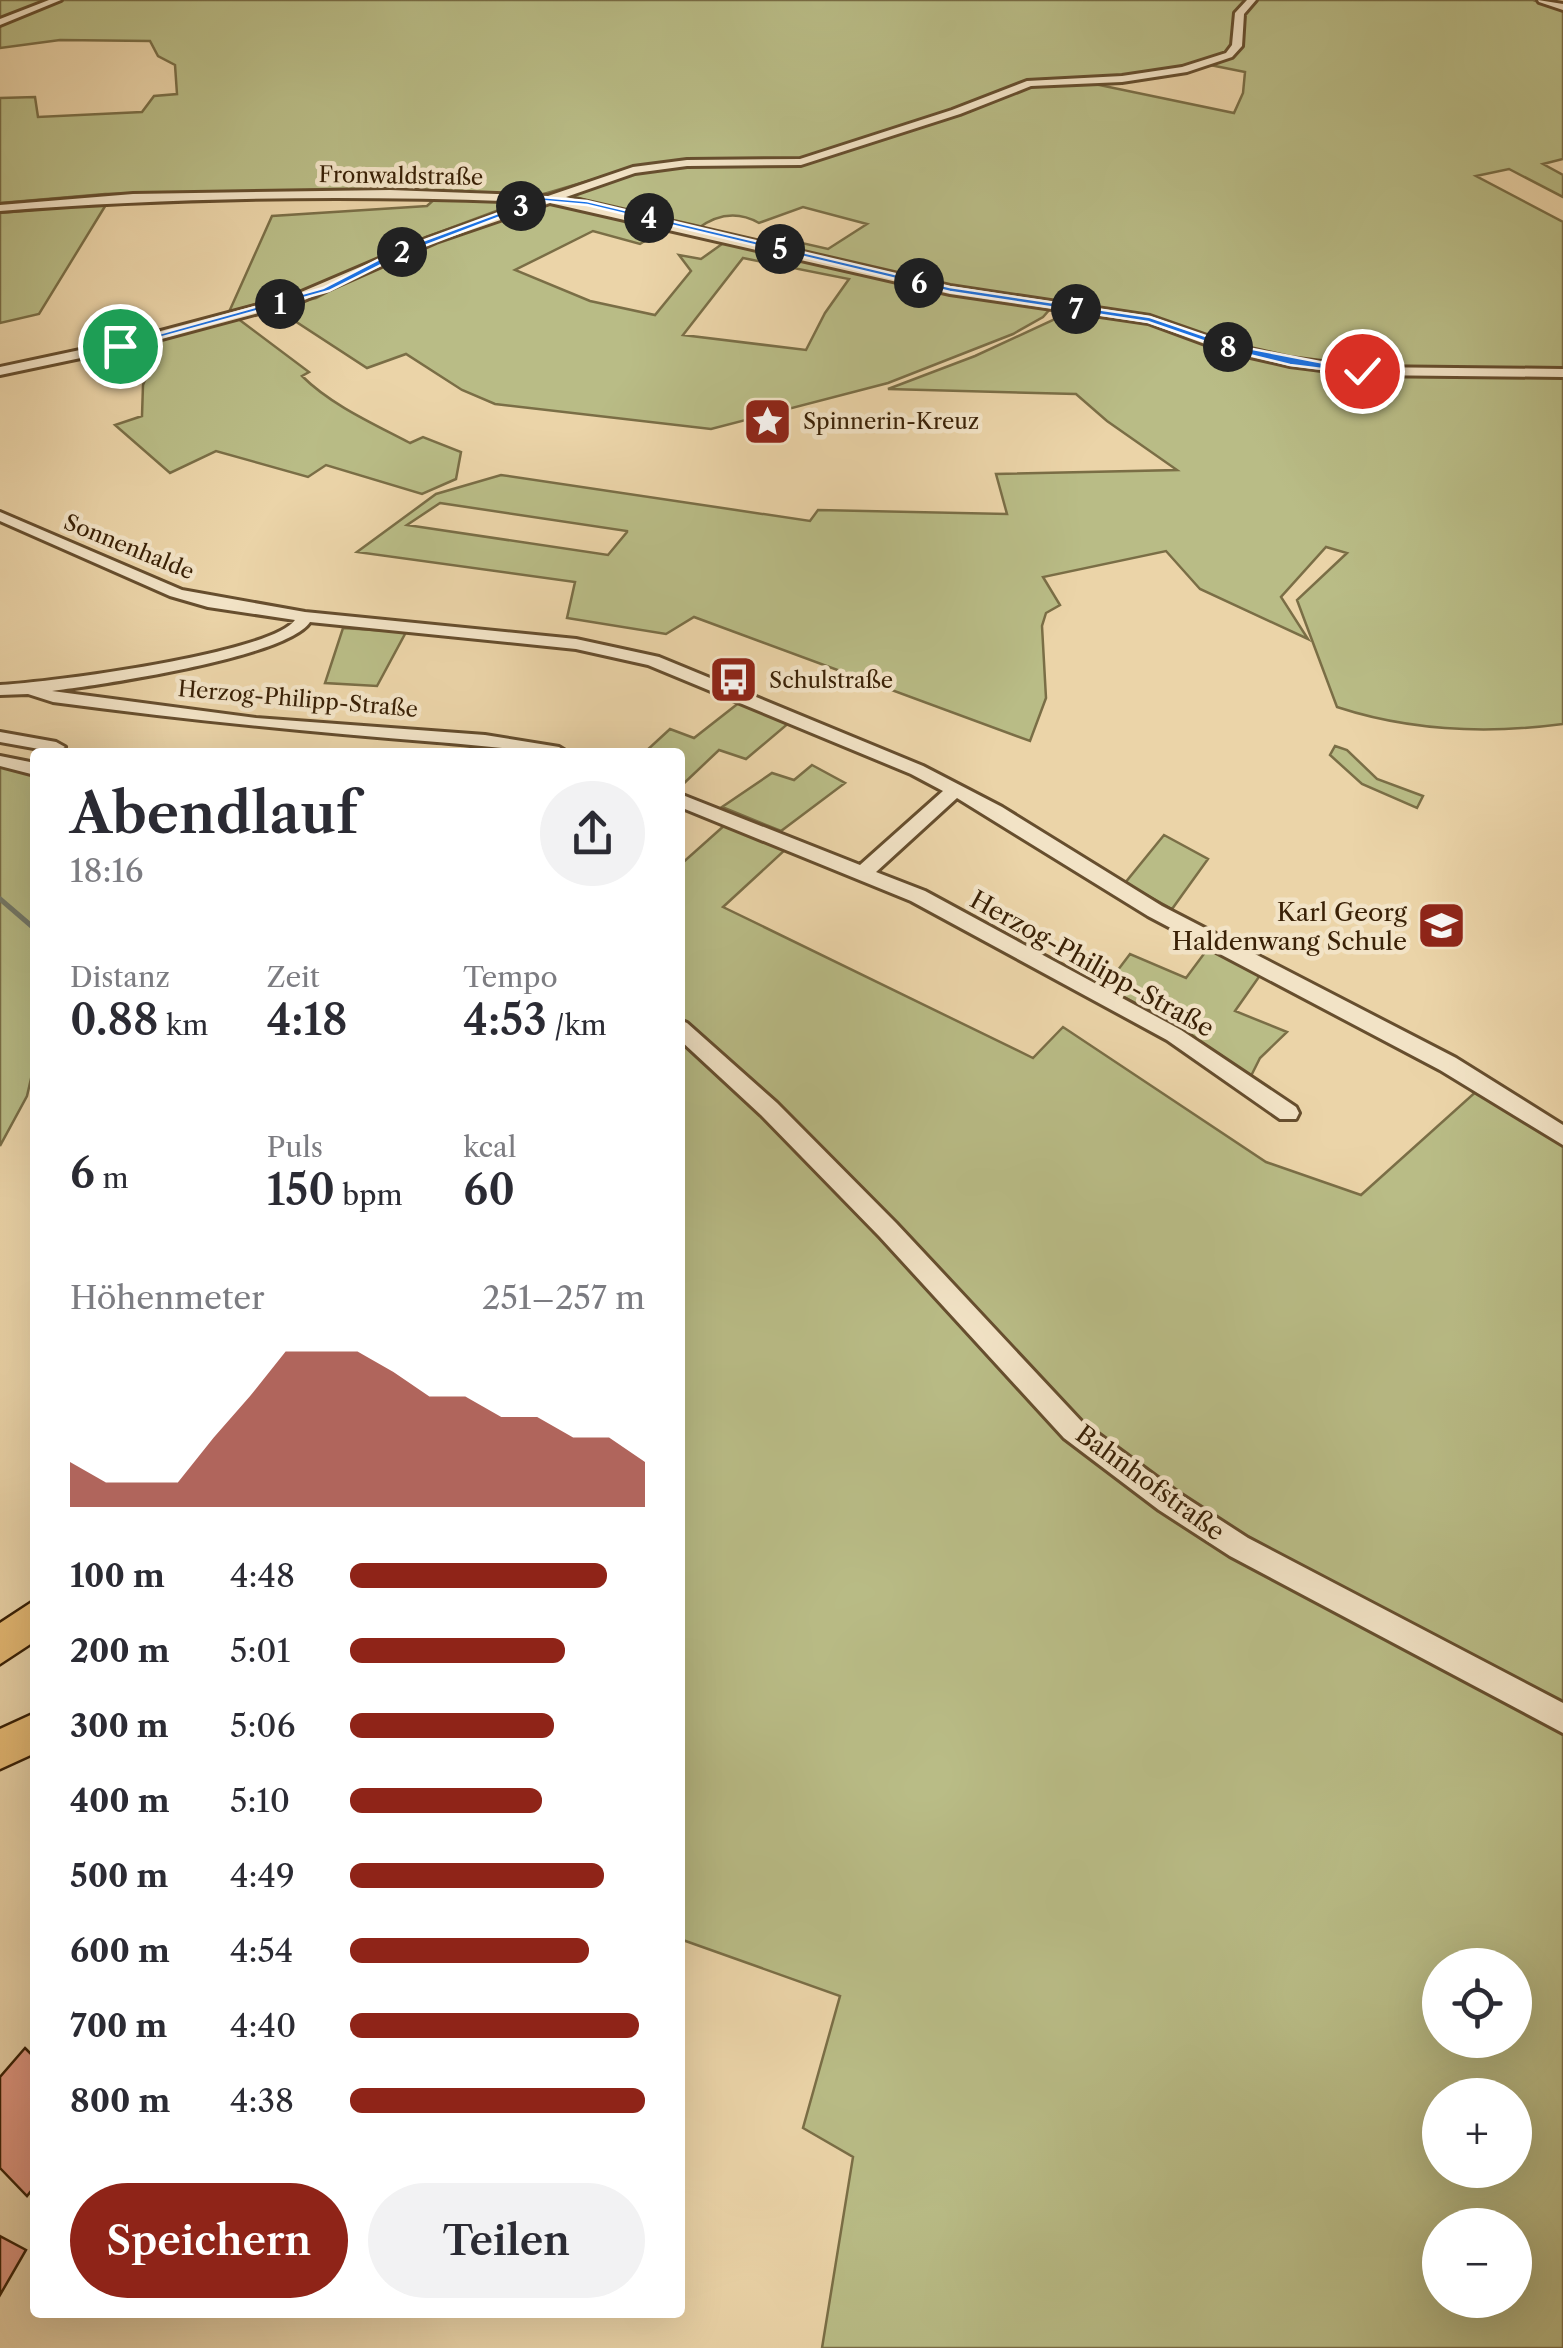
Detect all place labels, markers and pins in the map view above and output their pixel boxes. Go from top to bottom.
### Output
pin: 3 [496,181,546,231]
pin: 4 [624,193,674,243]
pin: 5 [755,224,805,274]
pin: 2 [377,227,427,277]
pin: 6 [894,258,944,308]
pin: 1 [255,279,305,329]
pin: 7 [1051,284,1101,334]
pin [78,304,163,389]
pin: 8 [1203,322,1253,372]
pin [1320,329,1405,414]
place icon: Spinnerin-Kreuz [742,395,794,447]
place label: Spinnerin-Kreuz [803,408,979,435]
bus stop icon: Schulstraße [708,654,760,706]
place label: Schulstraße [769,667,893,694]
place label: Karl Georg Haldenwang Schule [1172,897,1408,957]
school or university icon: Karl Georg Haldenwang Schule [1416,900,1468,952]

